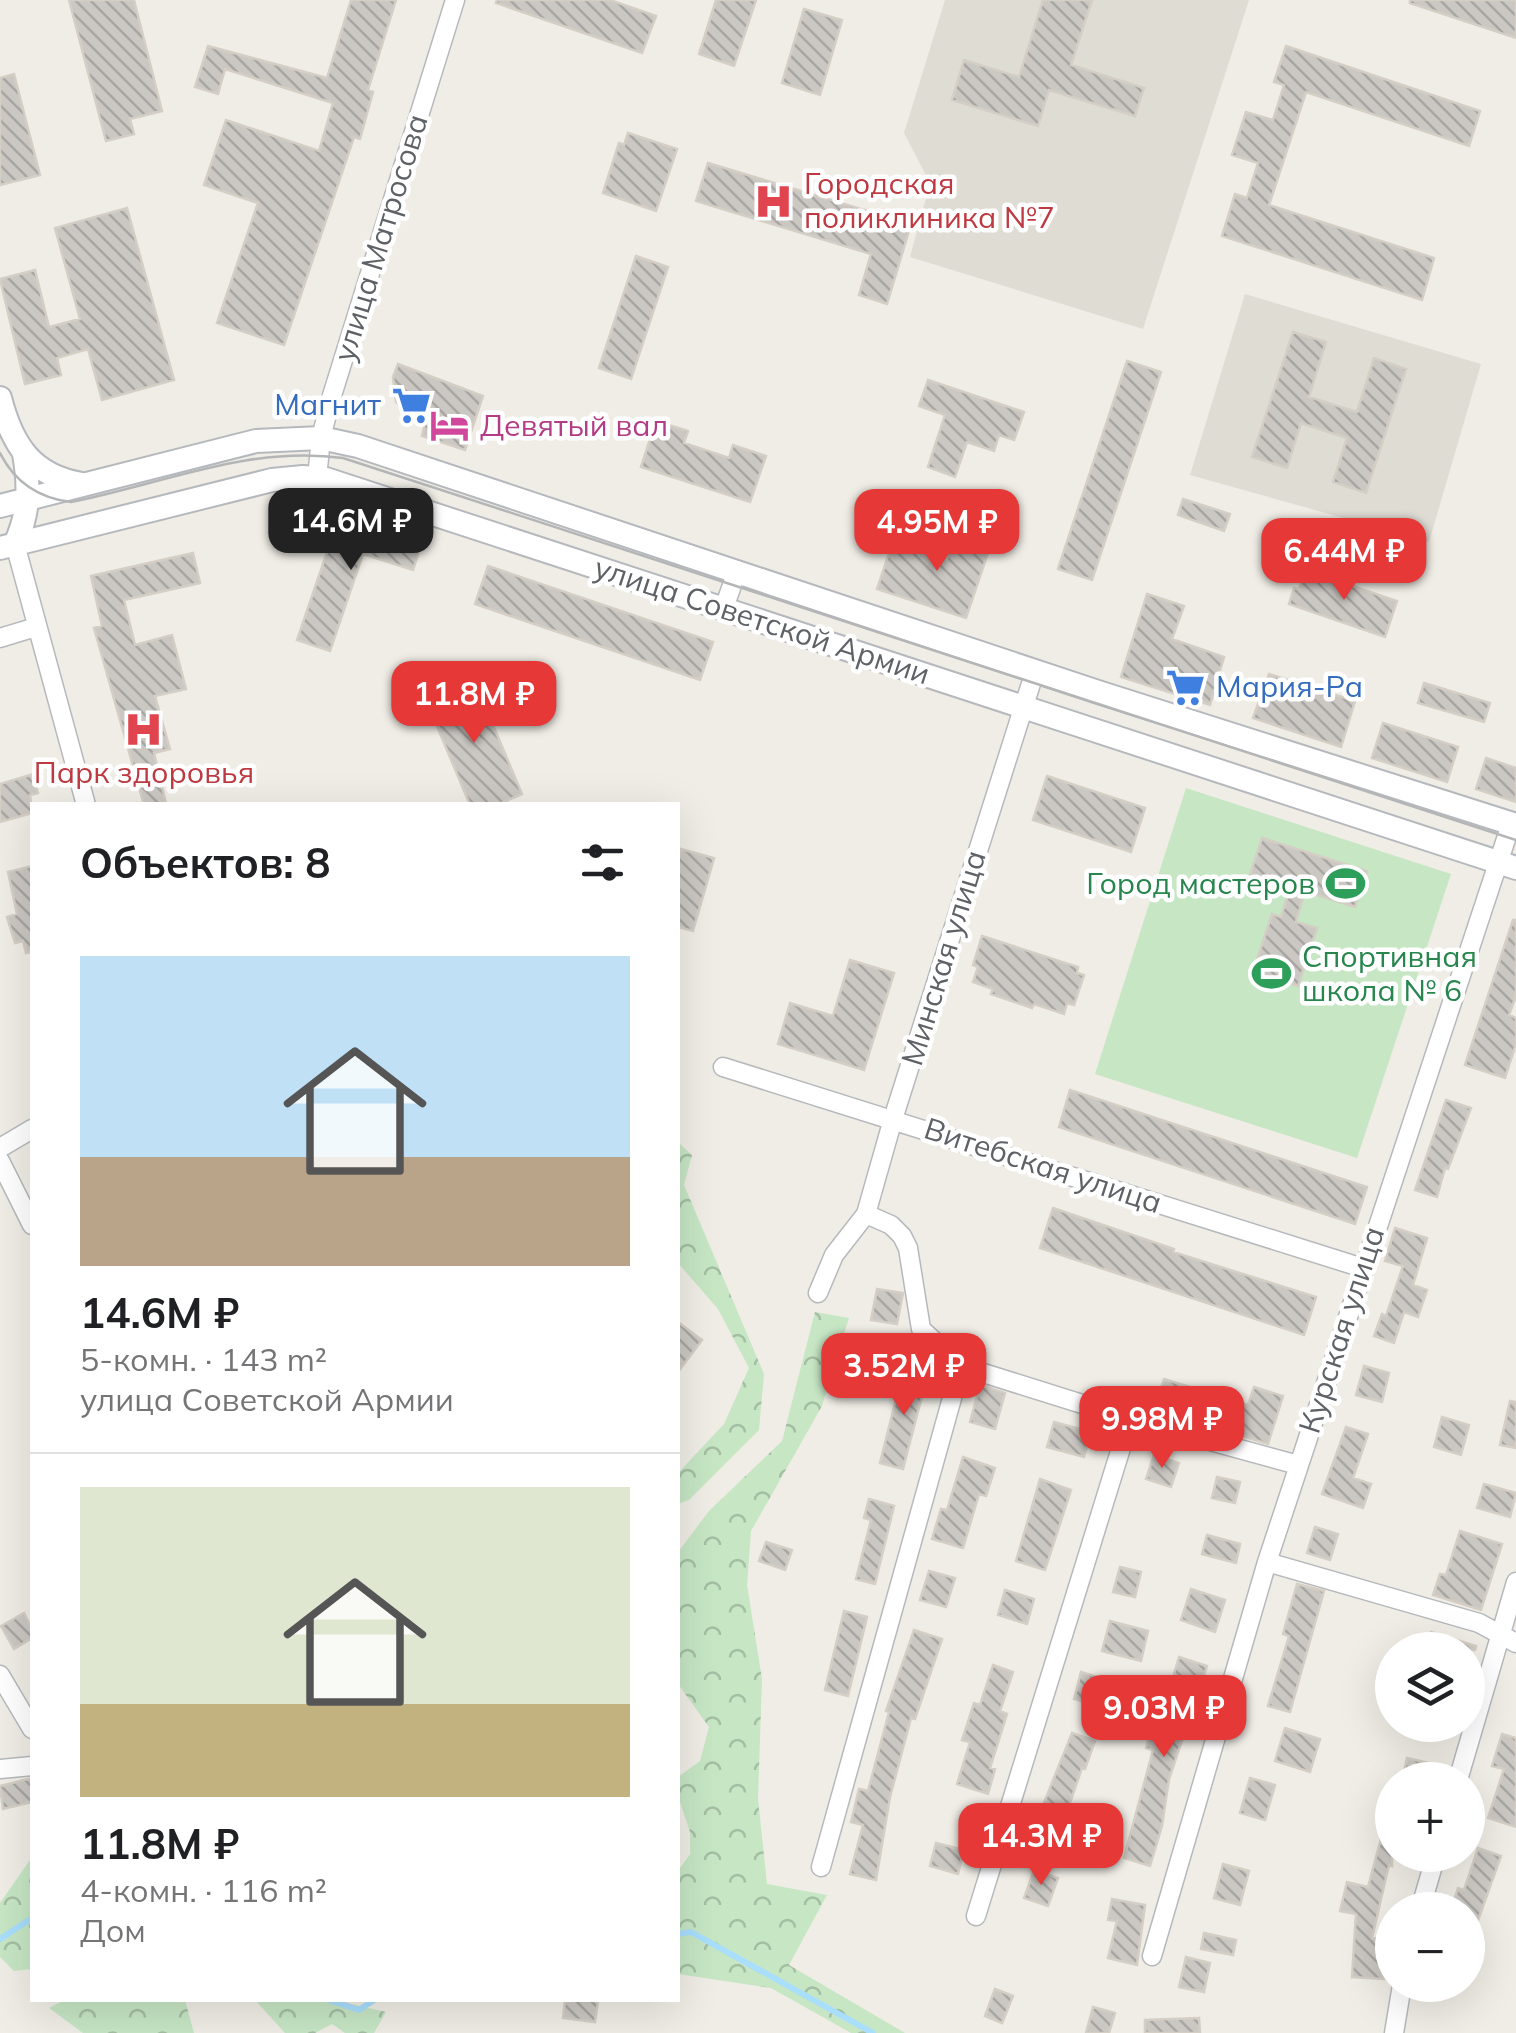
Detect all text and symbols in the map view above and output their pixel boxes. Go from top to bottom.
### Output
street label: улица Матросова [324,110,436,366]
place label: Городская поликлиника №7 [804,164,1055,236]
hospital icon: Городская поликлиника №7 [753,180,795,222]
supermarket icon: Магнит [390,384,432,426]
place label: Магнит [274,385,381,423]
hotel icon: Девятый вал [429,405,471,447]
place label: Девятый вал [480,406,668,444]
pin: 14.6M ₽ [259,488,443,573]
pin: 4.95M ₽ [845,489,1029,574]
text: 14.6M ₽ [290,500,412,540]
text: 4.95M ₽ [876,501,998,541]
pin: 6.44M ₽ [1252,518,1436,603]
text: 6.44M ₽ [1283,530,1405,570]
street label: улица Советской Армии [590,548,935,692]
pin: 11.8M ₽ [382,661,566,746]
supermarket icon: Мария-Ра [1165,666,1207,708]
place label: Мария-Ра [1216,667,1363,705]
text: 11.8M ₽ [413,673,535,713]
hospital icon: Парк здоровья [123,708,165,750]
place label: Парк здоровья [34,753,254,791]
icon: filters [575,835,630,890]
text: Объектов: 8 [80,836,330,889]
street label: Минская улица [892,846,994,1070]
sports icon: Город мастеров [1324,863,1366,905]
place label: Город мастеров [1086,864,1315,902]
place label: Спортивная школа № 6 [1302,937,1477,1009]
sports icon: Спортивная школа № 6 [1251,953,1293,995]
icon: home [265,1021,445,1201]
street label: Витебская улица [920,1109,1167,1221]
street label: Курская улица [1290,1222,1392,1438]
text: 14.6M ₽ [80,1286,239,1339]
pin: 3.52M ₽ [812,1333,996,1418]
text: 5-комн. · 143 m² [80,1339,327,1379]
text: 3.52M ₽ [843,1345,965,1385]
text: улица Советской Армии [80,1379,454,1419]
pin: 9.98M ₽ [1070,1386,1254,1471]
text: 9.98M ₽ [1101,1398,1223,1438]
icon: home [265,1552,445,1732]
map controls [1375,1632,1485,2002]
button: layers [1375,1632,1485,1742]
pin: 9.03M ₽ [1072,1675,1256,1760]
text: 9.03M ₽ [1103,1687,1225,1727]
button: + [1375,1762,1485,1872]
pin: 14.3M ₽ [949,1803,1133,1888]
text: 14.3M ₽ [980,1815,1102,1855]
text: 11.8M ₽ [80,1817,239,1870]
text: 4-комн. · 116 m² [80,1870,327,1910]
button: − [1375,1892,1485,2002]
text: Дом [80,1910,146,1950]

